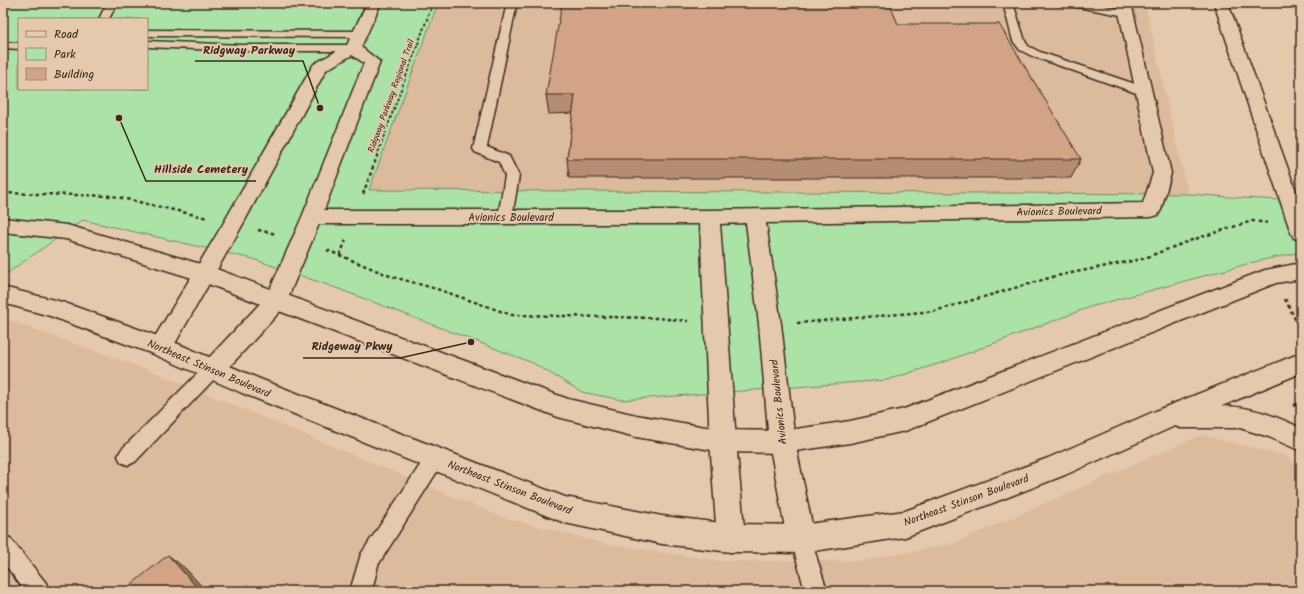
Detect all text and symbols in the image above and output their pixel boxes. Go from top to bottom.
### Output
legend [18,18,148,90]
text: Road [54,25,79,44]
callout: Ridgway Parkway [195,37,303,61]
street label: Ridgway Parkway Regional Trail [364,37,419,155]
text: Ridgway Parkway [203,41,296,60]
text: Park [54,45,76,64]
text: Building [54,65,94,84]
callout: Hillside Cemetery [146,157,256,181]
text: Hillside Cemetery [154,160,249,179]
street label: Avionics Boulevard [1016,202,1102,222]
street label: Avionics Boulevard [468,209,554,227]
callout: Ridgeway Pkwy [303,334,400,358]
street label: Northeast Stinson Boulevard [144,335,273,403]
text: Ridgeway Pkwy [311,337,393,356]
street label: Avionics Boulevard [766,358,792,445]
street label: Northeast Stinson Boulevard [445,456,575,520]
street label: Northeast Stinson Boulevard [901,470,1032,532]

